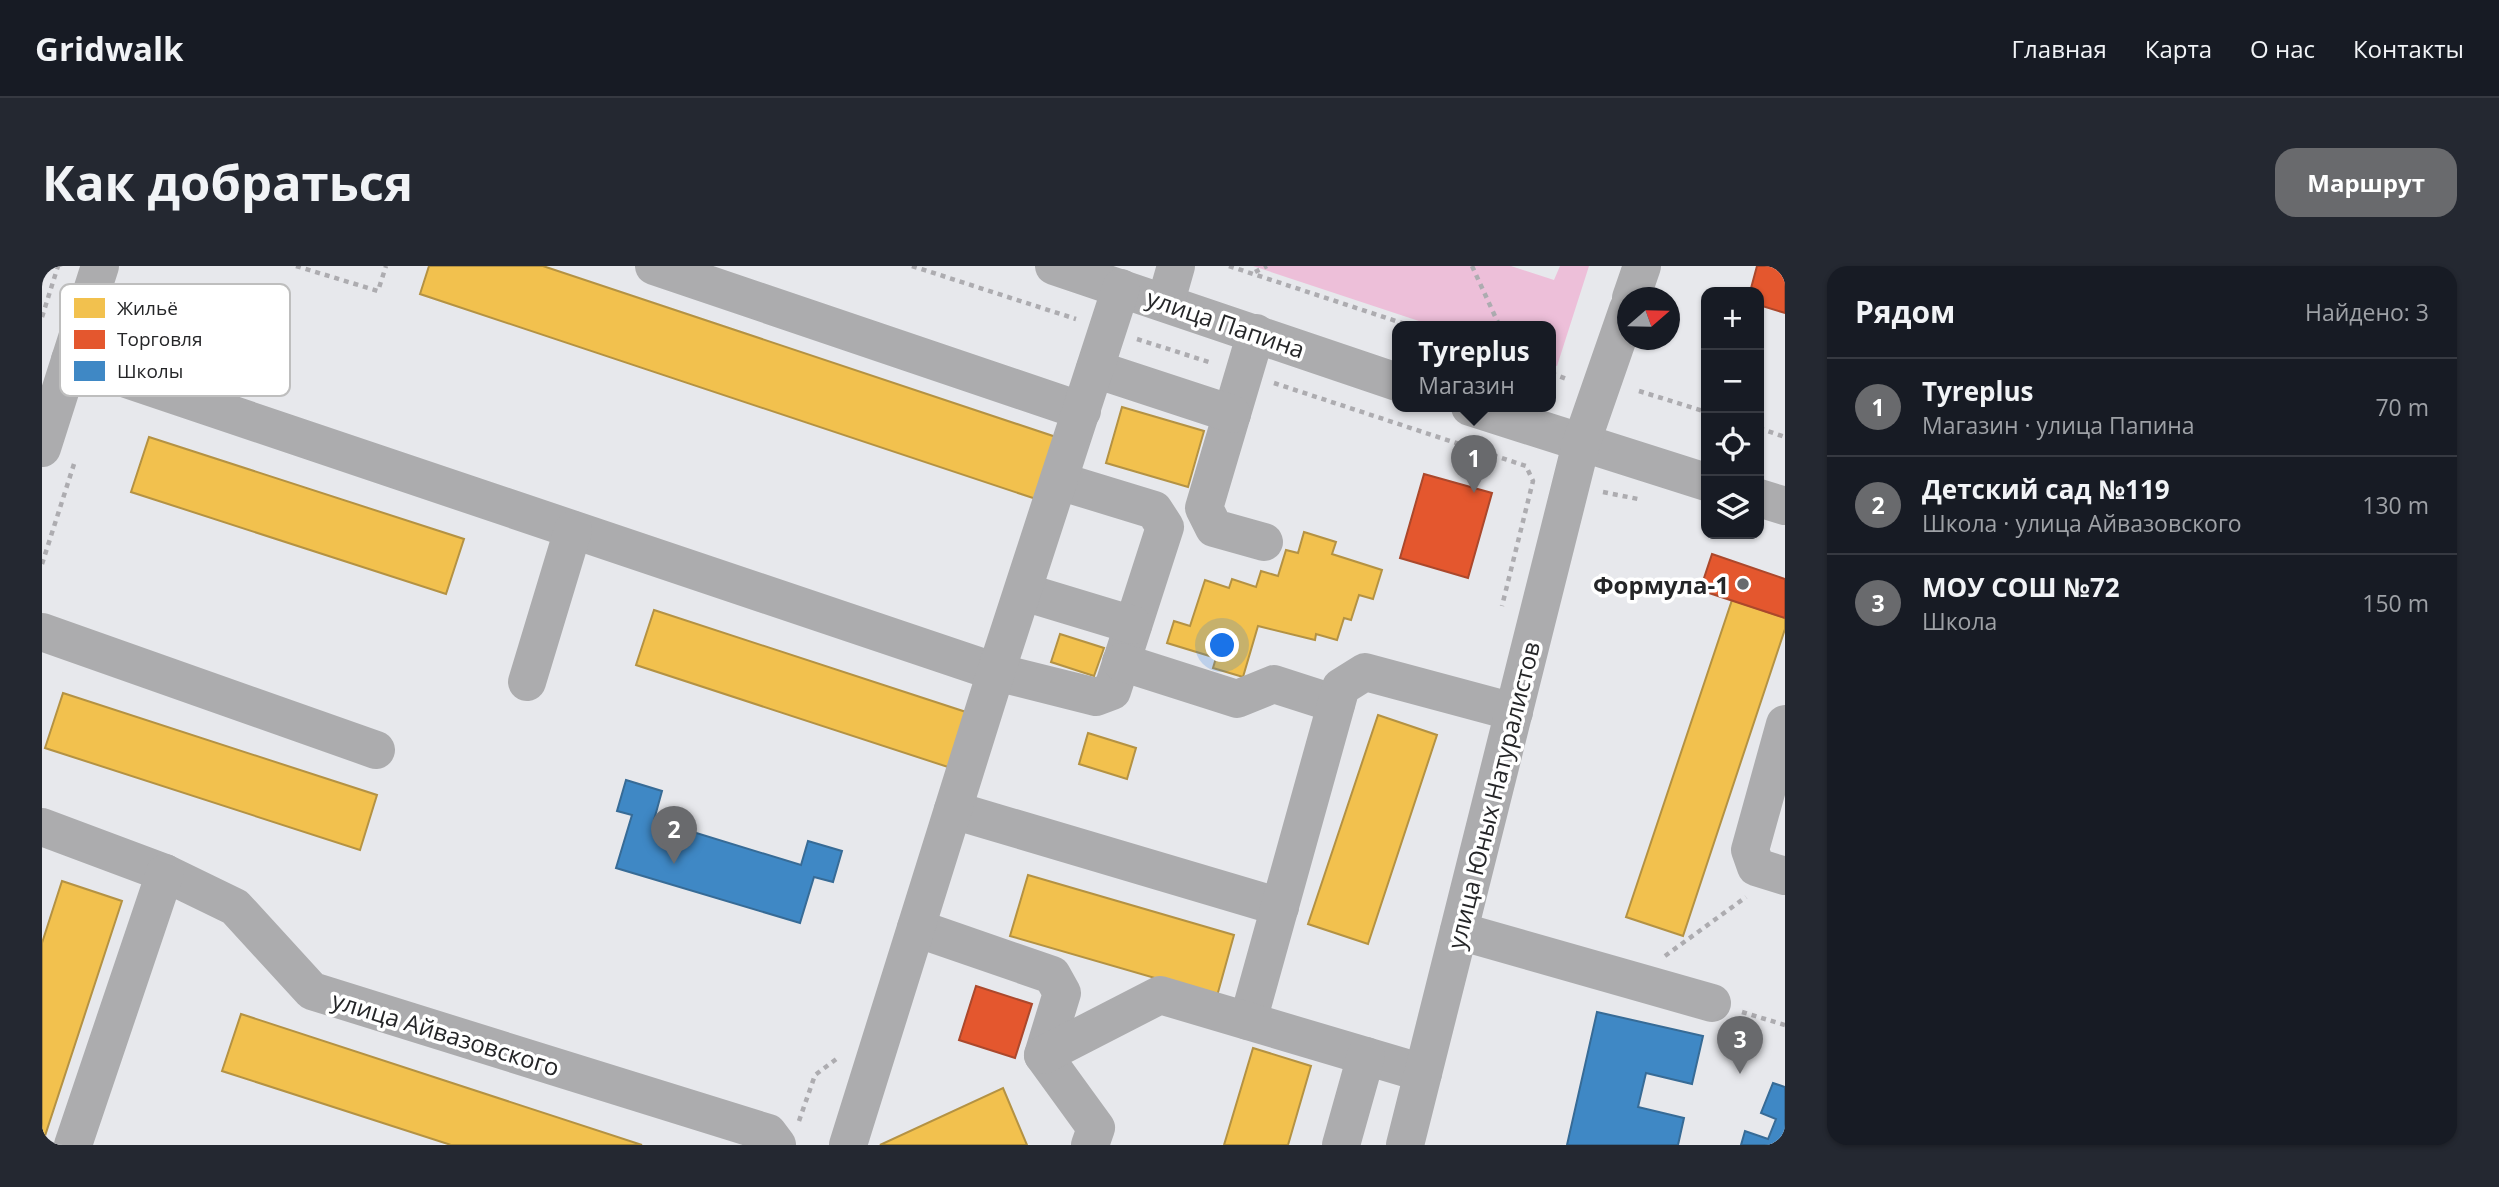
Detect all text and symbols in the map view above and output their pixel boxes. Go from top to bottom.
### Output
text: Gridwalk [35,26,184,71]
text: Главная [2012,32,2107,65]
text: Карта [2145,32,2212,65]
text: О нас [2250,32,2315,65]
text: Контакты [2353,32,2464,65]
button: Маршрут [2275,148,2457,217]
text: Как добраться [42,149,413,215]
street label: улица Папина [1143,281,1309,365]
legend [60,284,290,396]
north arrow [1617,287,1680,350]
map controls [1701,287,1764,539]
button: + [1701,287,1764,350]
text: Рядом [1855,291,1955,332]
text: Жильё [117,295,178,321]
text: Найдено: 3 [2305,296,2429,328]
popup [1392,321,1556,412]
text: Торговля [117,326,202,352]
text: Tyreplus [1418,333,1530,369]
button: − [1701,350,1764,413]
text: Школы [117,358,183,384]
text: Магазин [1418,369,1515,401]
text: Tyreplus [1922,373,2033,409]
text: 1 [1871,391,1885,423]
text: 70 m [2375,391,2429,423]
text: Магазин · улица Папина [1922,409,2195,441]
button: locate [1701,413,1764,476]
pin: 1 [1451,435,1497,493]
text: Детский сад №119 [1922,471,2170,507]
button: layers [1701,476,1764,539]
text: 2 [1871,489,1885,521]
text: 130 m [2362,489,2429,521]
text: Школа · улица Айвазовского [1922,507,2242,539]
place label: Формула-1 [1593,568,1729,601]
text: МОУ СОШ №72 [1922,569,2120,605]
marker: Формула-1 [1735,576,1751,592]
text: 3 [1871,587,1885,619]
text: 150 m [2362,587,2429,619]
text: Школа [1922,605,1997,637]
your location [1205,628,1239,662]
street label: улица Юных Натуралистов [1439,638,1547,952]
pin: 2 [651,806,697,864]
street label: улица Айвазовского [328,983,564,1083]
pin: 3 [1717,1016,1763,1074]

